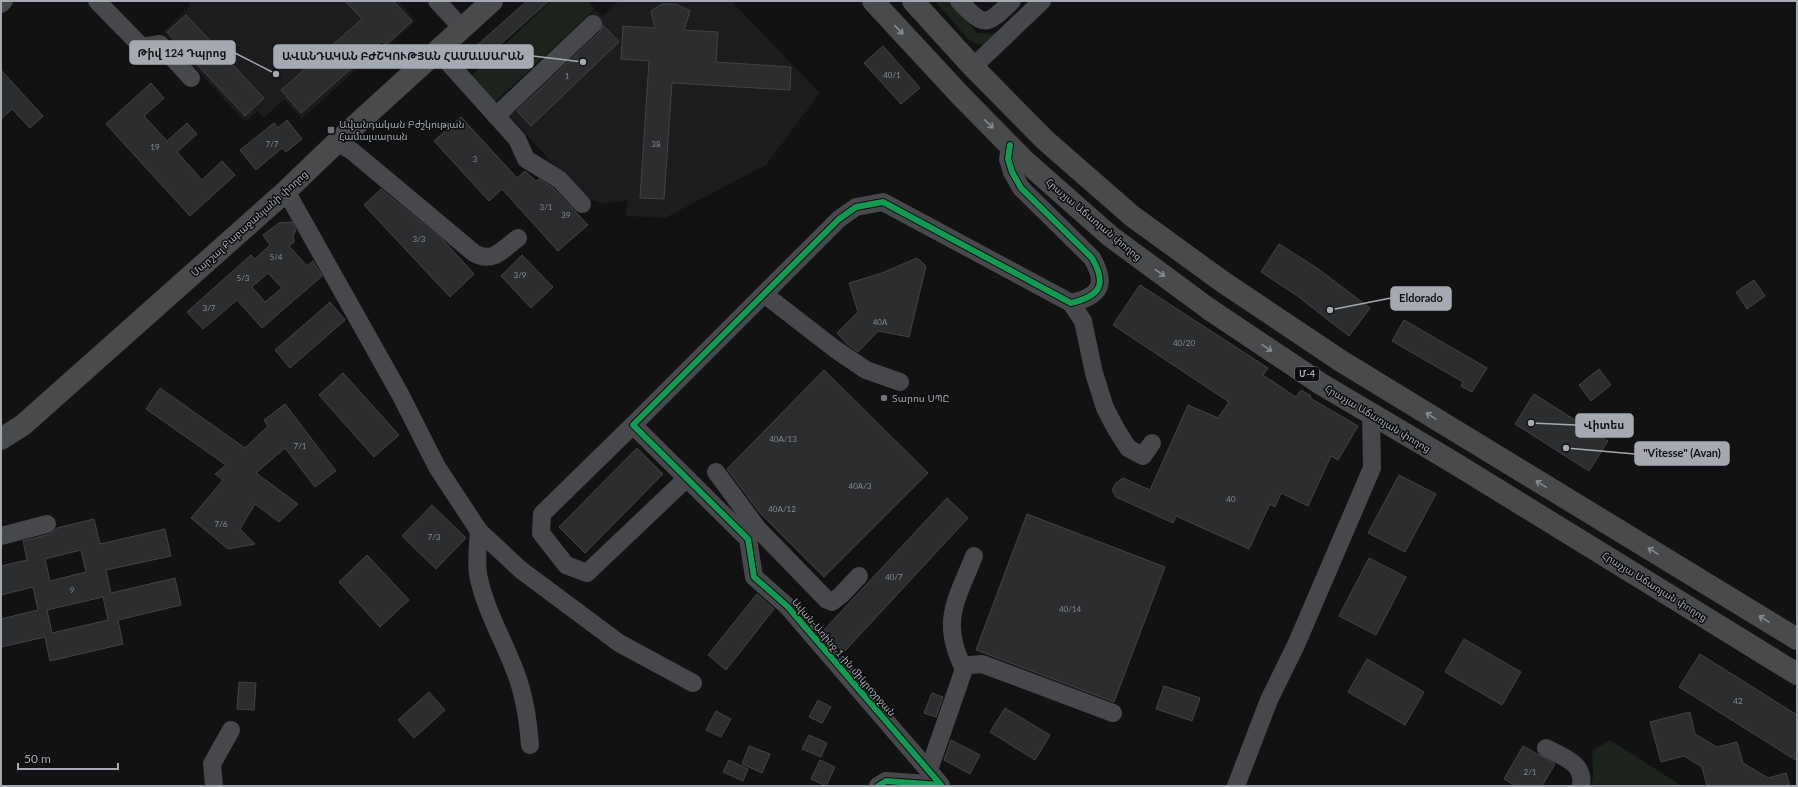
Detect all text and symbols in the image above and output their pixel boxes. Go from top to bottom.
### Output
one-way arrow [894,24,903,34]
callout: Թիվ 124 Դպրոց [130,41,235,64]
callout: ԱՎԱՆԴԱԿԱՆ ԲԺՇԿՈՒԹՅԱՆ ՀԱՄԱԼՍԱՐԱՆ [274,45,533,68]
text: Թիվ 124 Դպրոց [137,46,227,60]
text: ԱՎԱՆԴԱԿԱՆ ԲԺՇԿՈՒԹՅԱՆ ՀԱՄԱԼՍԱՐԱՆ [282,49,524,62]
house number: 40/1 [883,70,901,80]
house number: 1 [565,71,570,81]
place label: Ավանդական Բժշկության Համալսարան [339,118,465,142]
one-way arrow [984,119,994,129]
marker: Ավանդական Բժշկության Համալսարան [326,125,336,135]
house number: 7/7 [266,139,279,149]
house number: 38 [651,139,661,149]
house number: 19 [150,142,160,152]
house number: 3 [473,154,478,164]
street label: Մարշալ Բաբաջանյանի փողոց [188,168,310,278]
street label: Հրաչյա Աճառյան փողոց [1044,175,1144,263]
house number: 3/1 [540,202,553,212]
house number: 39 [561,210,571,220]
house number: 3/3 [413,234,426,244]
house number: 5/4 [270,252,283,262]
one-way arrow [1155,269,1166,278]
house number: 3/9 [514,270,527,280]
house number: 5/3 [237,273,250,283]
callout: Eldorado [1391,287,1451,310]
text: Eldorado [1399,291,1443,304]
house number: 3/7 [203,303,216,313]
house number: 40А [873,317,888,327]
house number: 40/20 [1173,338,1195,348]
one-way arrow [1261,344,1272,352]
road number: Մ-4 [1295,367,1319,381]
street label: Հրաչյա Աճառյան փողոց [1323,382,1433,454]
place label: Տարոս ՍՊԸ [892,392,950,404]
marker: Տարոս ՍՊԸ [879,393,889,403]
one-way arrow [1425,412,1436,420]
callout: Վիտես [1576,414,1633,437]
text: Վիտես [1584,418,1624,432]
house number: 40А/13 [769,434,797,444]
house number: 7/1 [294,441,307,451]
callout: "Vitesse" (Avan) [1635,442,1729,465]
text: "Vitesse" (Avan) [1643,446,1721,459]
one-way arrow [1535,479,1547,487]
house number: 40А/3 [849,481,872,491]
house number: 40 [1226,494,1236,504]
house number: 40А/12 [768,504,796,514]
house number: 7/6 [215,519,228,529]
house number: 7/3 [428,532,441,542]
one-way arrow [1647,547,1659,555]
street label: Հրաչյա Աճառյան փողոց [1600,549,1710,623]
house number: 40/7 [885,572,903,582]
house number: 9 [70,585,75,595]
street label: Ավան-Առինջ 1-ին միկրոշրջան [790,596,898,718]
house number: 40/14 [1059,604,1081,614]
one-way arrow [1759,615,1770,623]
house number: 42 [1733,696,1743,706]
scale bar [18,745,118,771]
text: 50 m [24,751,51,766]
house number: 2/1 [1524,767,1537,777]

